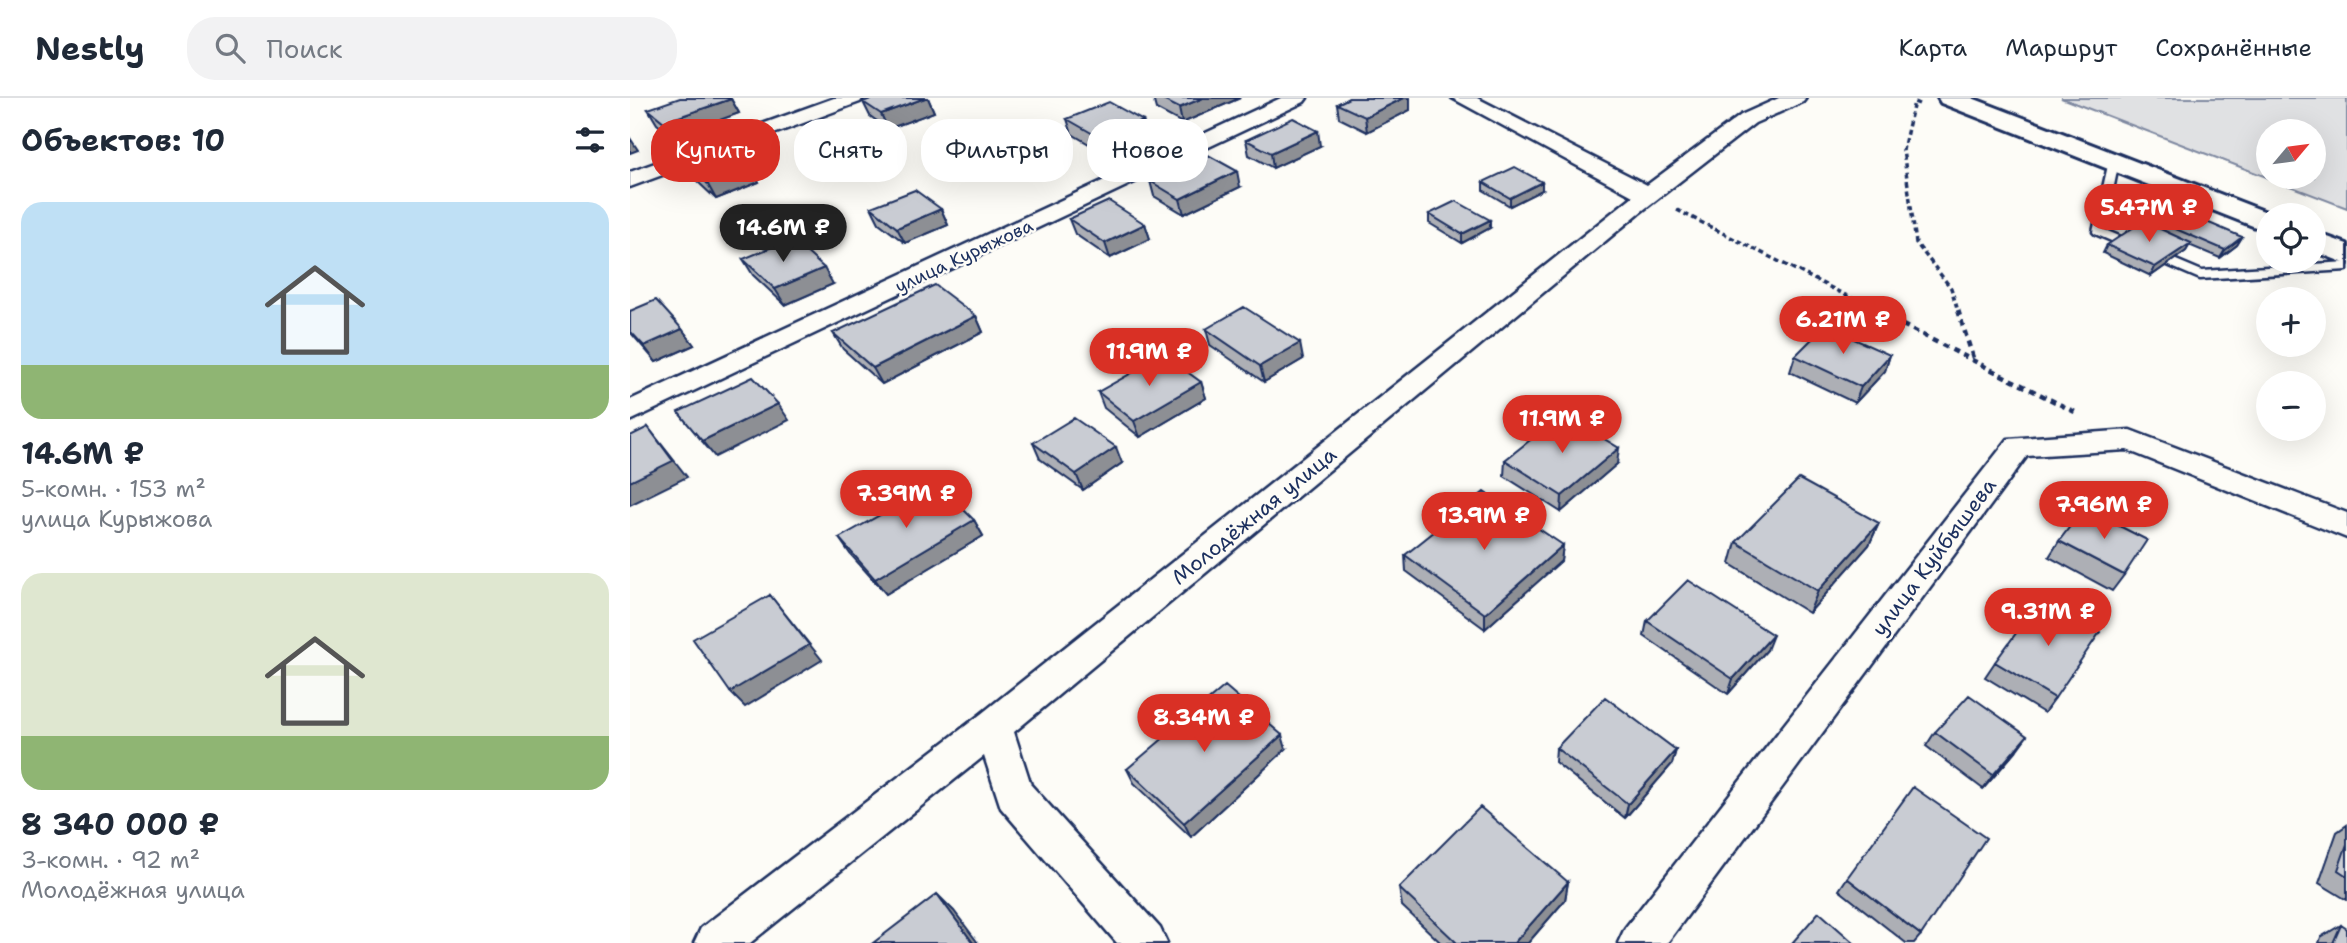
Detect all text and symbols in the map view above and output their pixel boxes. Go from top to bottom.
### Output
search box [187,17,677,80]
text: Nestly [35,26,145,71]
icon: search [211,29,249,67]
text: Поиск [267,31,342,66]
text: Карта [1899,32,1967,64]
text: Маршрут [2005,32,2117,64]
text: Сохранённые [2155,32,2312,64]
chip: Купить [651,119,780,182]
chip: Снять [794,119,907,182]
chip: Фильтры [921,119,1073,182]
chip: Новое [1087,119,1208,182]
north arrow [2256,119,2326,189]
map controls [2256,119,2326,441]
text: Объектов: 10 [21,120,225,161]
icon: filters [571,121,609,159]
pin: 5.47M ₽ [2084,184,2214,244]
text: 5.47M ₽ [2100,192,2198,222]
button: locate [2256,203,2326,273]
pin: 14.6M ₽ [718,204,848,264]
text: 14.6M ₽ [736,212,830,242]
street label: улица Курыжова [891,214,1037,298]
icon: home [252,247,378,373]
button: + [2256,287,2326,357]
pin: 6.21M ₽ [1778,296,1908,356]
text: 6.21M ₽ [1795,304,1891,334]
pin: 11.9M ₽ [1084,328,1214,388]
text: 11.9M ₽ [1106,336,1192,366]
button: − [2256,371,2326,441]
pin: 11.9M ₽ [1497,396,1627,455]
text: 11.9M ₽ [1519,403,1605,433]
text: 14.6M ₽ [21,433,144,474]
street label: Молодёжная улица [1166,441,1342,591]
pin: 7.39M ₽ [841,470,971,530]
street label: улица Куйбышева [1865,472,2003,642]
text: 5-комн. · 153 m² [21,474,206,504]
text: 7.39M ₽ [856,478,956,508]
pin: 7.96M ₽ [2039,482,2169,541]
text: 7.96M ₽ [2055,489,2153,519]
pin: 13.9M ₽ [1419,492,1549,552]
text: 13.9M ₽ [1438,500,1530,530]
text: улица Курыжова [21,504,212,534]
pin: 9.31M ₽ [1983,588,2113,648]
text: 9.31M ₽ [2000,596,2096,626]
icon: home [252,618,378,744]
pin: 8.34M ₽ [1139,694,1269,754]
text: 8.34M ₽ [1153,702,1255,732]
text: 8 340 000 ₽ [21,804,220,845]
text: 3-комн. · 92 m² [21,845,200,875]
text: Молодёжная улица [21,875,245,905]

